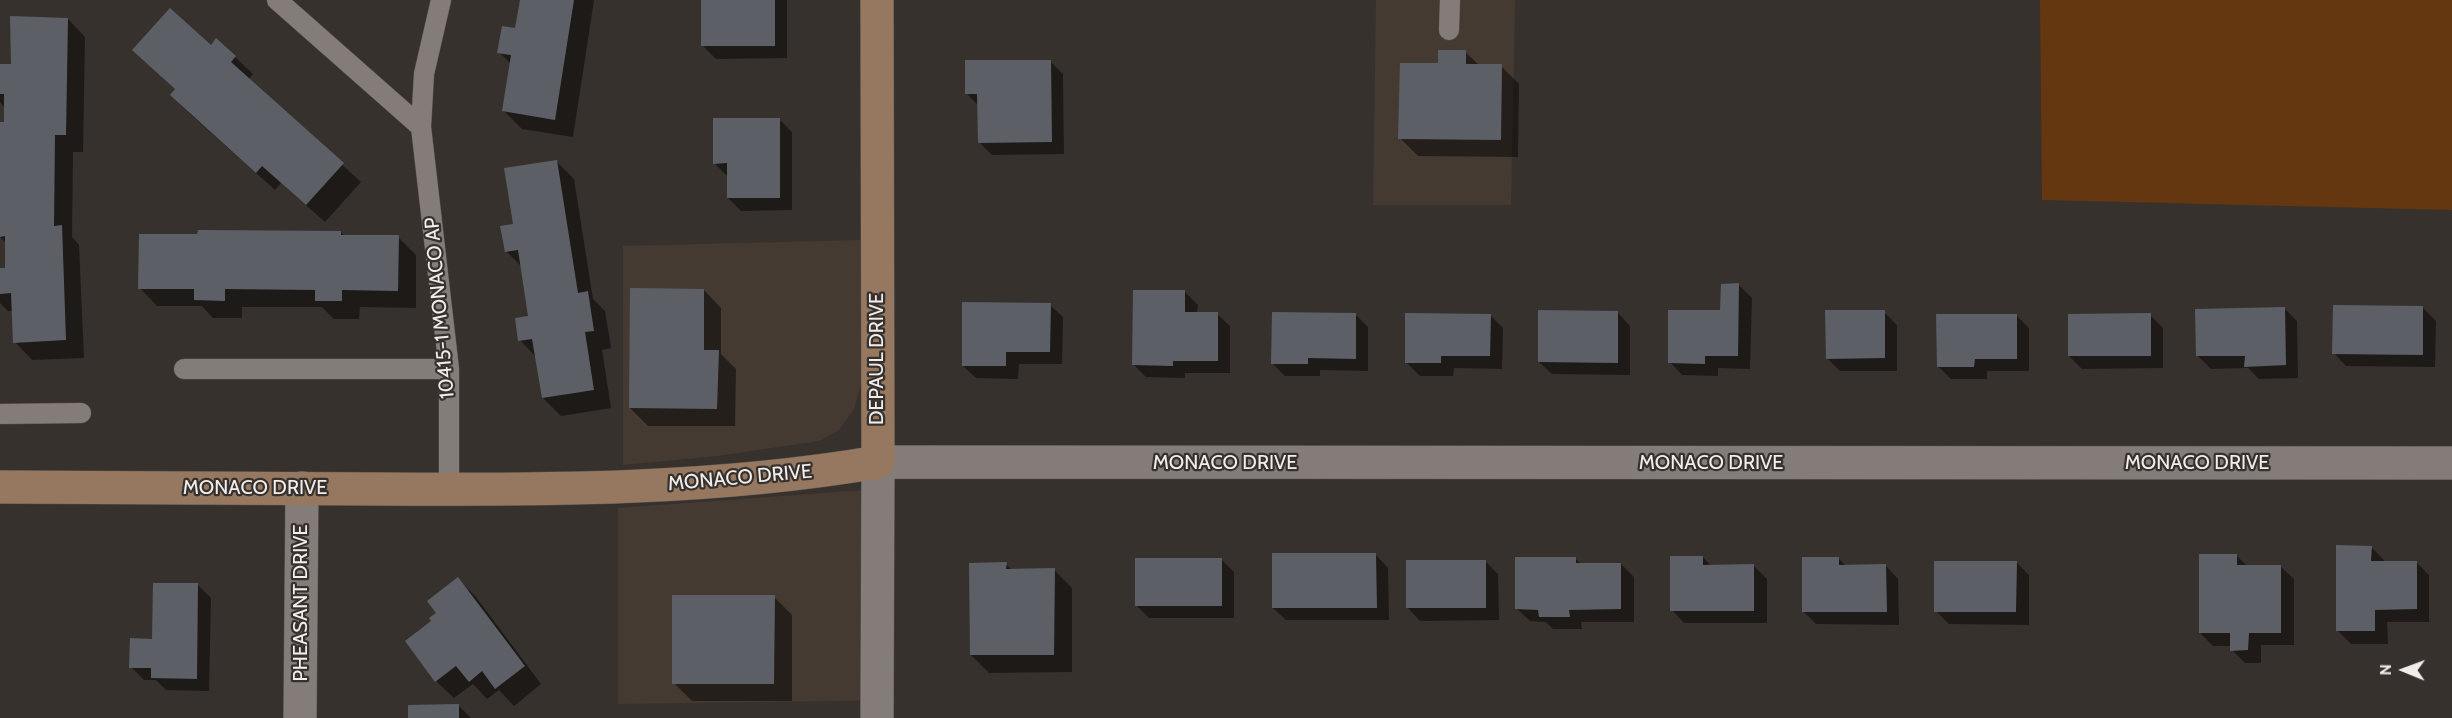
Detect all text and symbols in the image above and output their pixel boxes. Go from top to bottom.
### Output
street label: 10415-1 MONACO AP [420,216,460,400]
street label: DEPAUL DRIVE [865,293,889,425]
street label: MONACO DRIVE [1153,451,1297,475]
street label: MONACO DRIVE [1639,451,1783,475]
street label: MONACO DRIVE [2125,451,2269,475]
street label: MONACO DRIVE [667,460,813,496]
street label: MONACO DRIVE [183,476,327,500]
street label: PHEASANT DRIVE [289,524,313,682]
north arrow [2374,640,2434,700]
text: N [2376,664,2395,675]

